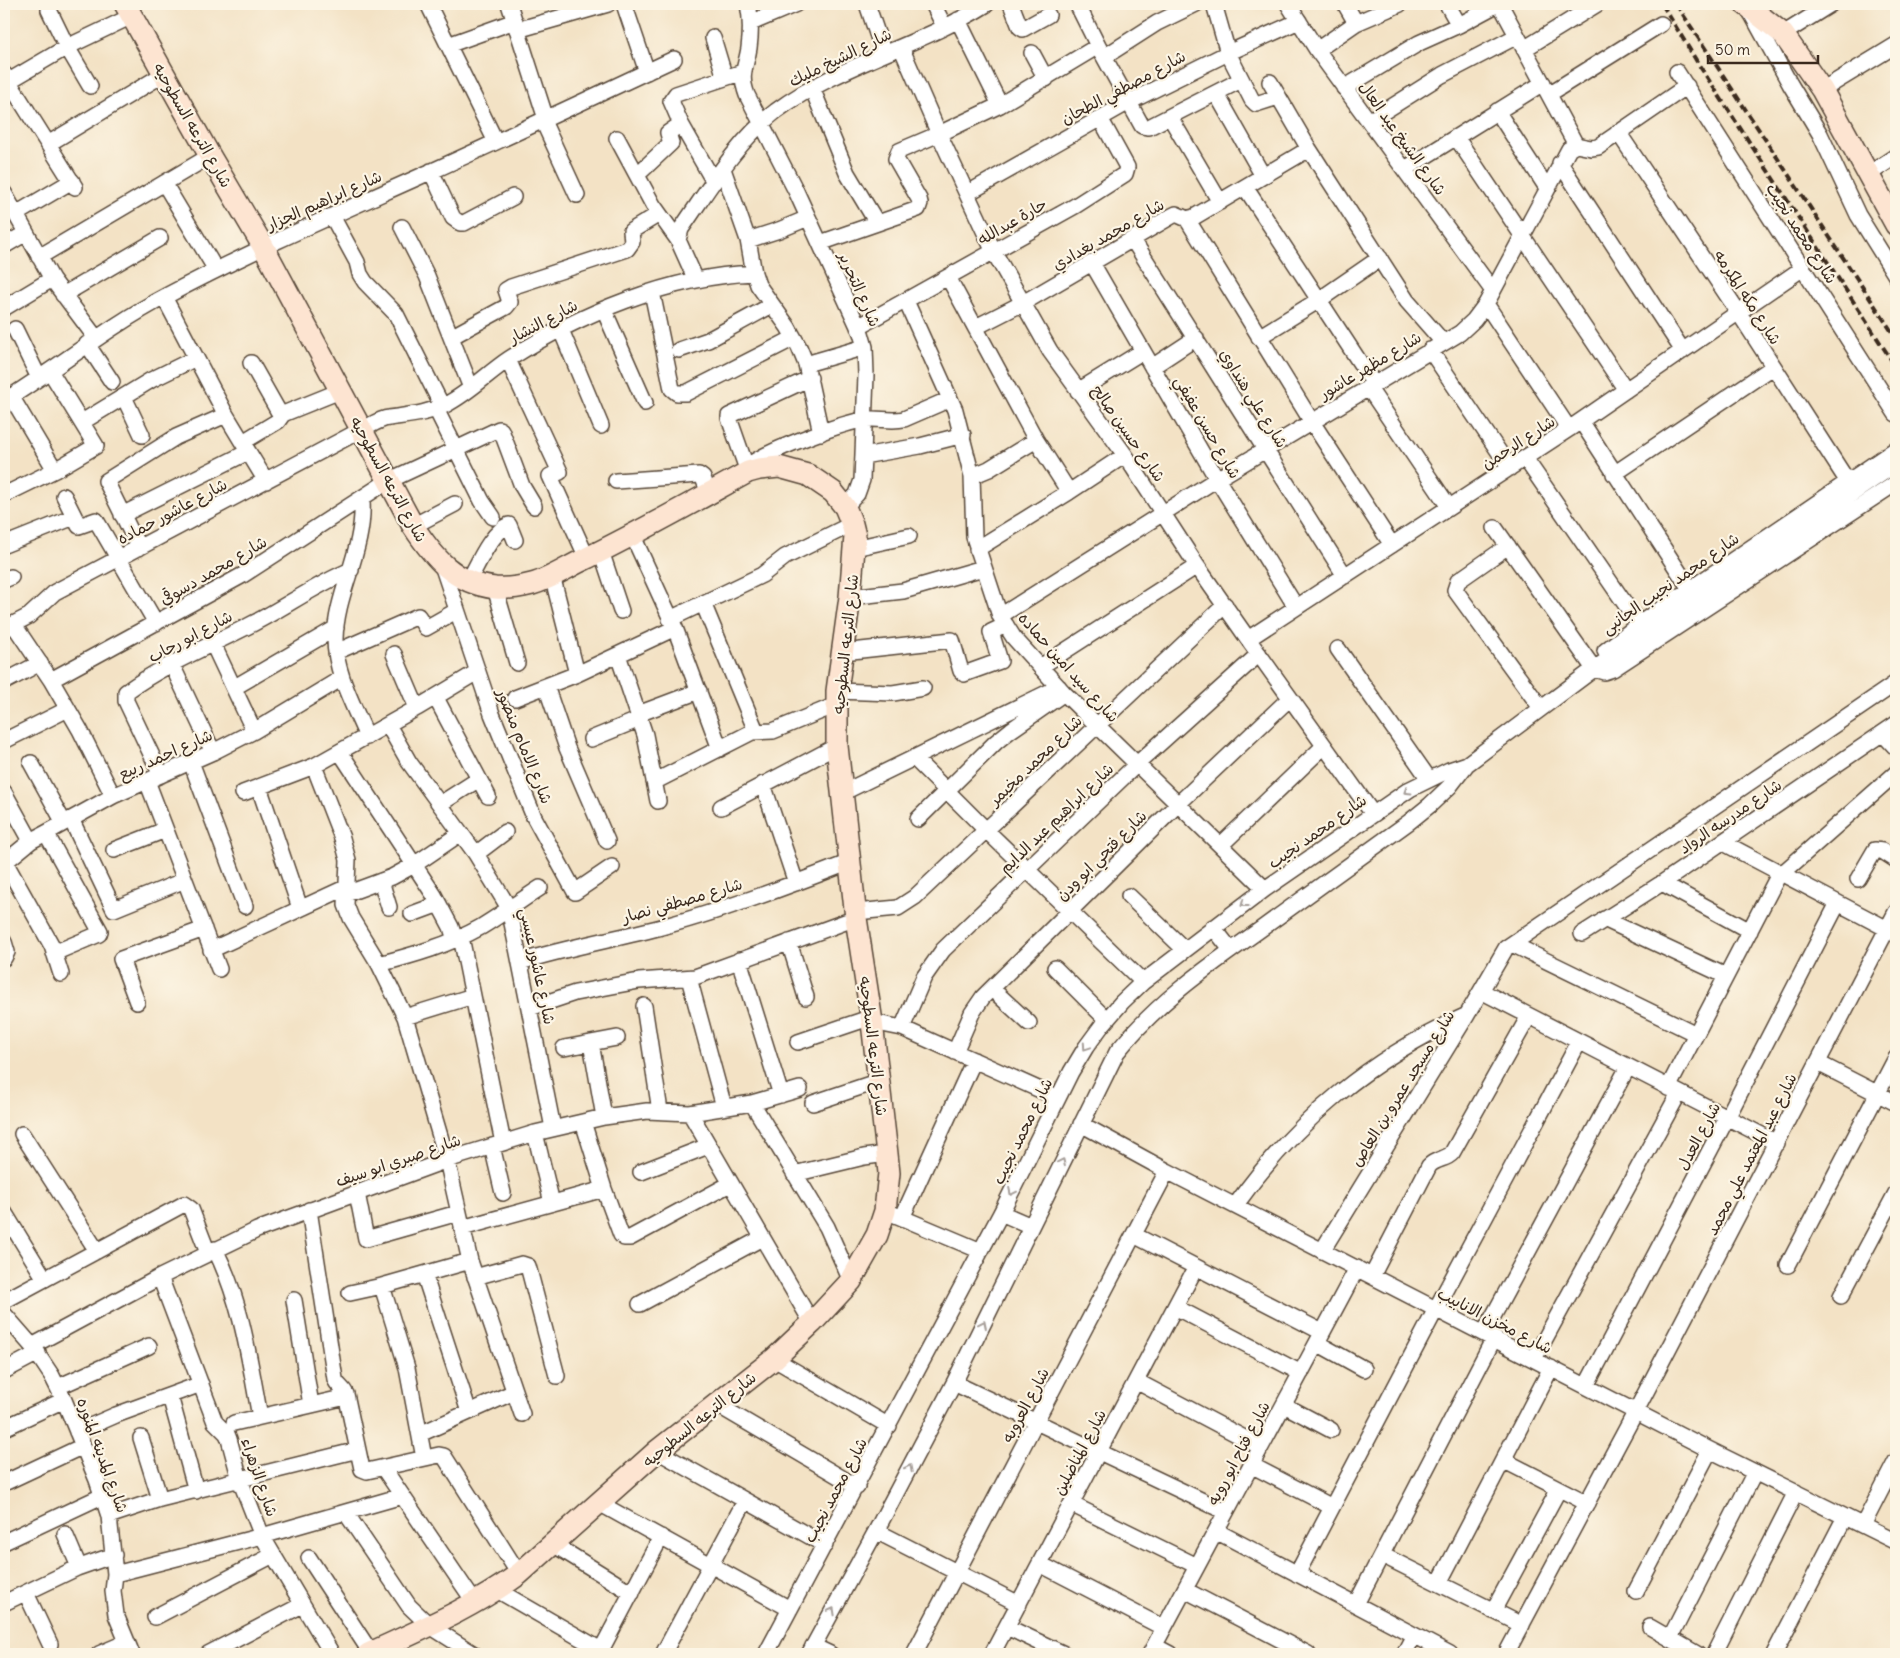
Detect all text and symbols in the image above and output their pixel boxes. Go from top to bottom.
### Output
street label: شارع الشيخ مليك [785,23,896,92]
scale bar [1708,32,1818,64]
text: 50 m [1715,40,1750,59]
street label: شارع مصطفي الطحان [1057,46,1191,133]
street label: شارع الترعه السطوحيه [147,59,237,192]
street label: شارع الشيخ عبد العال [1353,77,1451,200]
street label: شارع ابراهيم الجزار [261,166,386,238]
street label: شارع محمد نجيب [1760,179,1842,288]
street label: حارة عبدالله [974,193,1050,249]
street label: شارع محمد بغدادي [1048,194,1169,276]
street label: شارع مكه المكرمه [1708,246,1786,349]
street label: شارع التحرير [832,247,885,330]
street label: شارع النشار [503,295,582,350]
street label: شارع مظهر عاشور [1313,327,1426,406]
street label: شارع علي هنداوي [1211,345,1292,454]
street label: شارع حسن عفيفي [1166,372,1246,484]
street label: شارع حسين صالح [1086,380,1170,487]
street label: شارع الرحمن [1477,411,1560,475]
street label: شارع الترعه السطوحيه [344,413,432,546]
street label: شارع عاشور حماده [114,474,231,550]
street label: شارع محمد نجيب الجانبى [1597,528,1744,640]
street label: شارع محمد دسوقي [156,531,271,611]
street label: شارع الترعه السطوحيه [828,573,864,715]
street label: شارع ابو رحاب [144,605,236,668]
street label: شارع سيد امين حماده [1013,608,1124,727]
street label: شارع الامام منصور [489,684,557,808]
street label: شارع محمد مخيمر [983,710,1087,812]
street label: شارع احمد ربيع [115,724,216,786]
street label: شارع ابراهيم عبد الدايم [995,758,1119,880]
street label: شارع مدرسه الرواد [1675,774,1786,859]
one-way arrow [1403,785,1412,795]
street label: شارع محمد نجيب [1264,790,1371,874]
street label: شارع فتحي ابو ودن [1051,805,1154,908]
street label: شارع مصطفي نصار [618,873,746,932]
one-way arrow [1240,898,1250,907]
street label: شارع عاشور عيسي [511,906,560,1027]
street label: شارع الترعه السطوحيه [854,975,892,1117]
street label: شارع مسجد عمرو بن العاص [1346,1006,1460,1171]
one-way arrow [1083,1042,1092,1051]
street label: شارع عبد المعتمد علي محمد [1701,1069,1805,1241]
street label: شارع محمد نجيب [988,1075,1058,1188]
street label: شارع العدل [1672,1099,1726,1174]
street label: شارع صبري ابو سيف [333,1129,464,1193]
one-way arrow [1056,1158,1067,1167]
one-way arrow [1008,1187,1018,1196]
street label: شارع مخزن الانابيب [1433,1282,1556,1359]
one-way arrow [977,1320,987,1329]
street label: شارع العروبه [997,1364,1055,1447]
street label: شارع الترعه السطوحيه [638,1367,761,1473]
street label: شارع المدينه المنوره [71,1395,133,1516]
street label: شارع فتاح ابو رويه [1202,1398,1276,1509]
street label: شارع المناضلين [1048,1406,1112,1499]
street label: شارع محمد نجيب [799,1434,873,1547]
street label: شارع الزهراء [235,1435,283,1520]
one-way arrow [903,1465,913,1474]
one-way arrow [826,1608,836,1617]

